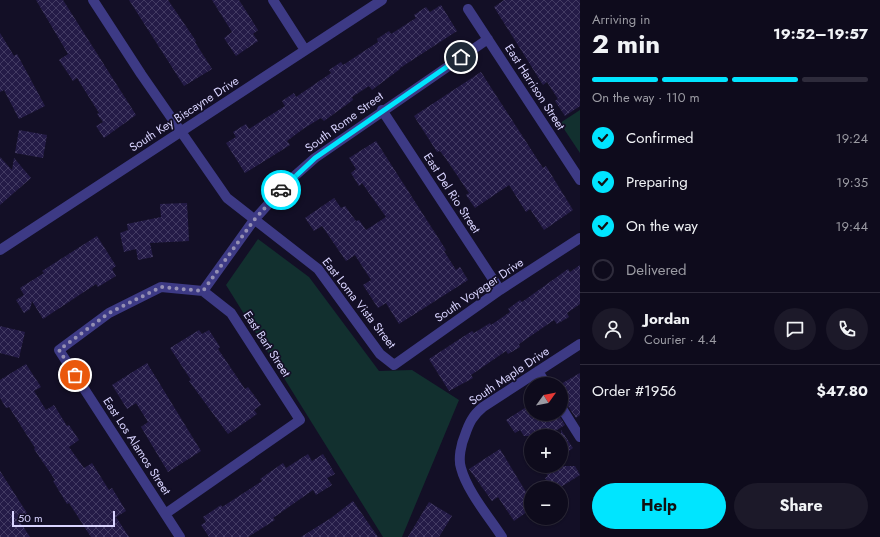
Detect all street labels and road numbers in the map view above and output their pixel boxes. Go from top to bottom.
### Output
street label: East Harrison Street [500,40,570,134]
street label: South Key Biscayne Drive [126,72,242,156]
street label: South Rome Street [301,87,387,157]
street label: East Del Rio Street [419,149,485,237]
street label: South Voyager Drive [431,253,527,327]
street label: East Loma Vista Street [318,254,400,352]
street label: East Bart Street [239,307,295,381]
street label: South Maple Drive [465,342,553,410]
street label: East Los Alamos Street [99,393,176,499]

